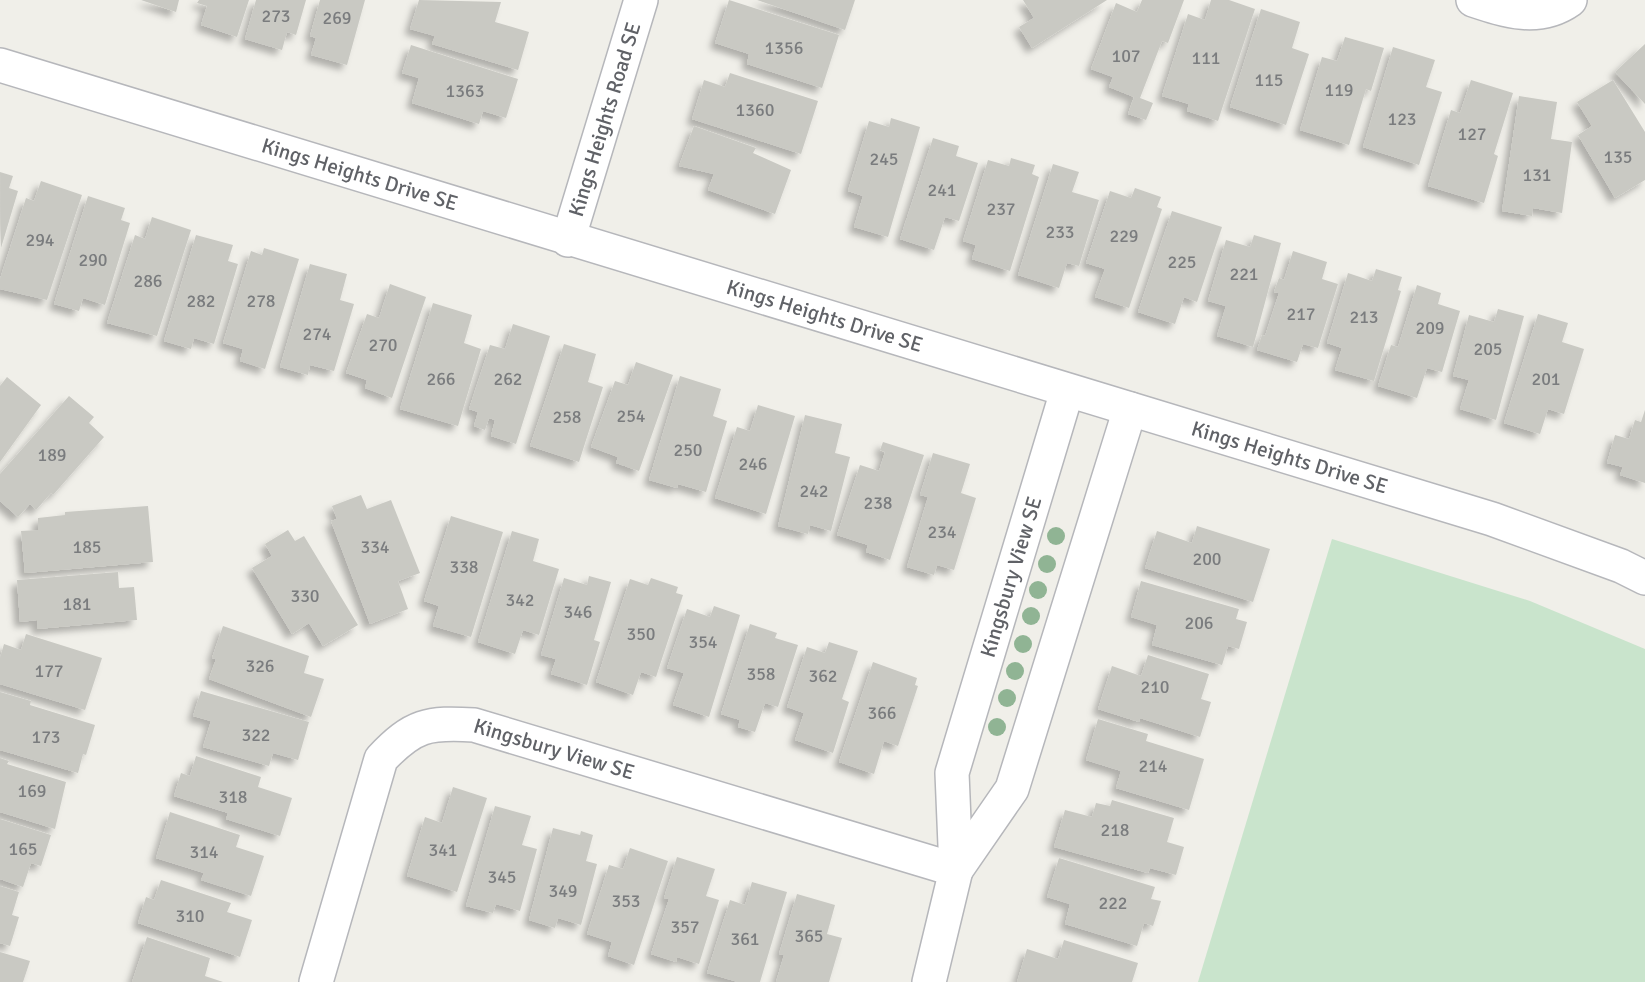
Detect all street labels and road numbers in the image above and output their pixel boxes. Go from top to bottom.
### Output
street label: Kings Heights Road SE [563,19,646,220]
street label: Kings Heights Drive SE [258,132,461,217]
street label: Kings Heights Drive SE [723,274,926,358]
street label: Kings Heights Drive SE [1188,415,1391,500]
street label: Kingsbury View SE [975,493,1047,661]
street label: Kingsbury View SE [470,713,638,786]

